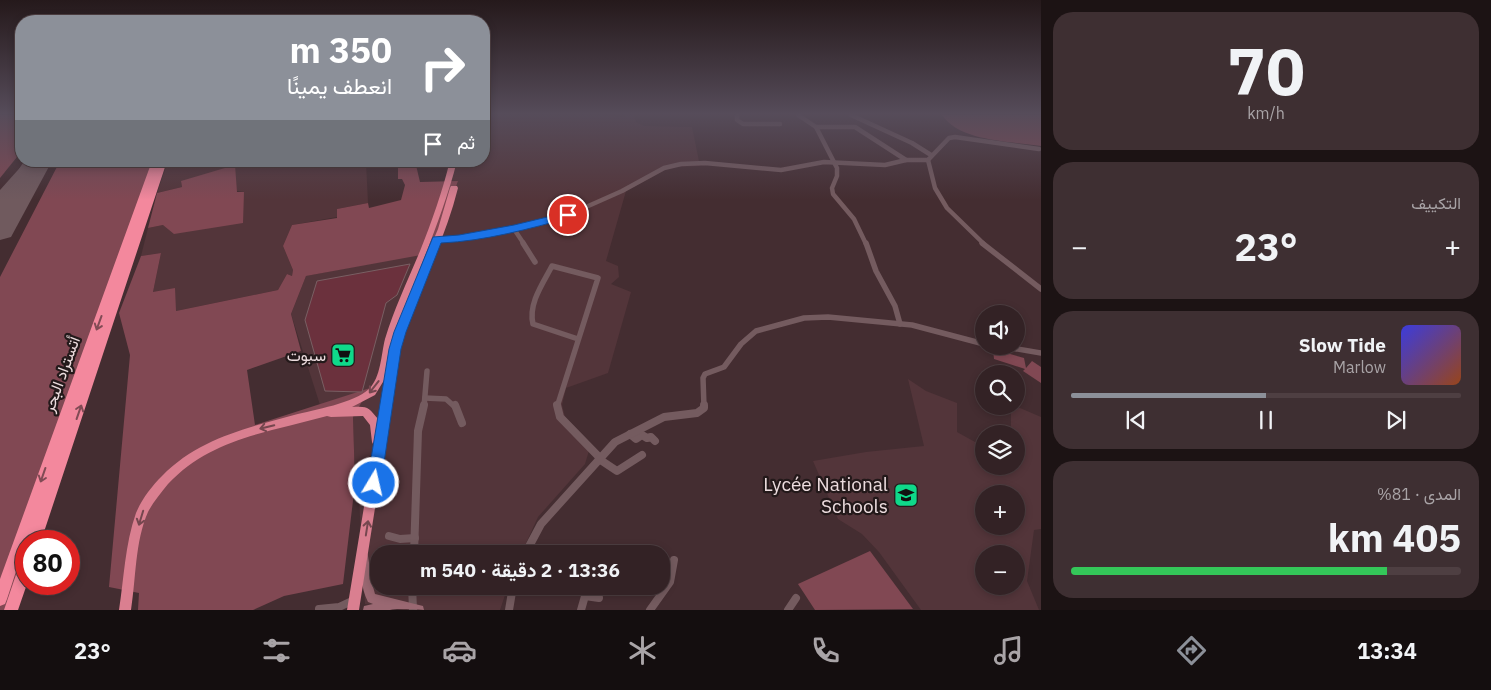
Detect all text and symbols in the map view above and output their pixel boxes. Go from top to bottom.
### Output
text: 350 m [289,27,392,73]
text: 70 [1227,28,1305,113]
icon: right [410,35,475,100]
text: انعطف يمينًا [287,71,392,100]
text: km/h [1247,103,1285,123]
icon: arrive [419,130,447,158]
text: ثم [457,130,475,154]
text: التكييف [1411,193,1461,213]
pin [547,194,589,236]
icon: arrive [554,201,582,229]
text: 23° [1234,222,1298,271]
text: − [1071,228,1088,265]
text: + [1444,228,1461,265]
map controls [975,305,1025,595]
button: sound [975,305,1025,355]
one-way arrow [94,314,103,330]
street label: أتستراد البحر [38,333,85,416]
text: Slow Tide [1299,333,1386,357]
supermarket icon: سبوت [330,342,356,368]
place label: سبوت [287,345,326,366]
text: Marlow [1333,357,1386,377]
button: search [975,365,1025,415]
one-way arrow [368,381,379,394]
one-way arrow [74,405,84,421]
icon: previous [1122,406,1150,434]
icon: pause [1252,406,1280,434]
icon: next [1382,406,1410,434]
one-way arrow [260,423,276,432]
button: layers [975,425,1025,475]
position arrow [347,456,399,508]
one-way arrow [38,467,47,483]
place label: Lycée National Schools [763,472,888,518]
school or university icon: Lycée National Schools [893,482,919,508]
text: المدى · 81% [1377,484,1461,504]
button: + [975,485,1025,535]
one-way arrow [136,510,145,525]
text: 405 km [1328,513,1461,562]
one-way arrow [362,520,372,536]
speed limit sign: 80 [15,530,80,595]
button: − [975,545,1025,595]
text: 13:36 · 2 دقيقة · 540 m [420,558,620,582]
icon: filters [259,633,294,668]
icon: car [442,633,477,668]
icon: climate [625,633,660,668]
icon: phone [808,633,843,668]
icon: music [991,633,1026,668]
icon: directions [1174,633,1209,668]
text: 23° [74,636,111,665]
text: 13:34 [1357,636,1417,665]

